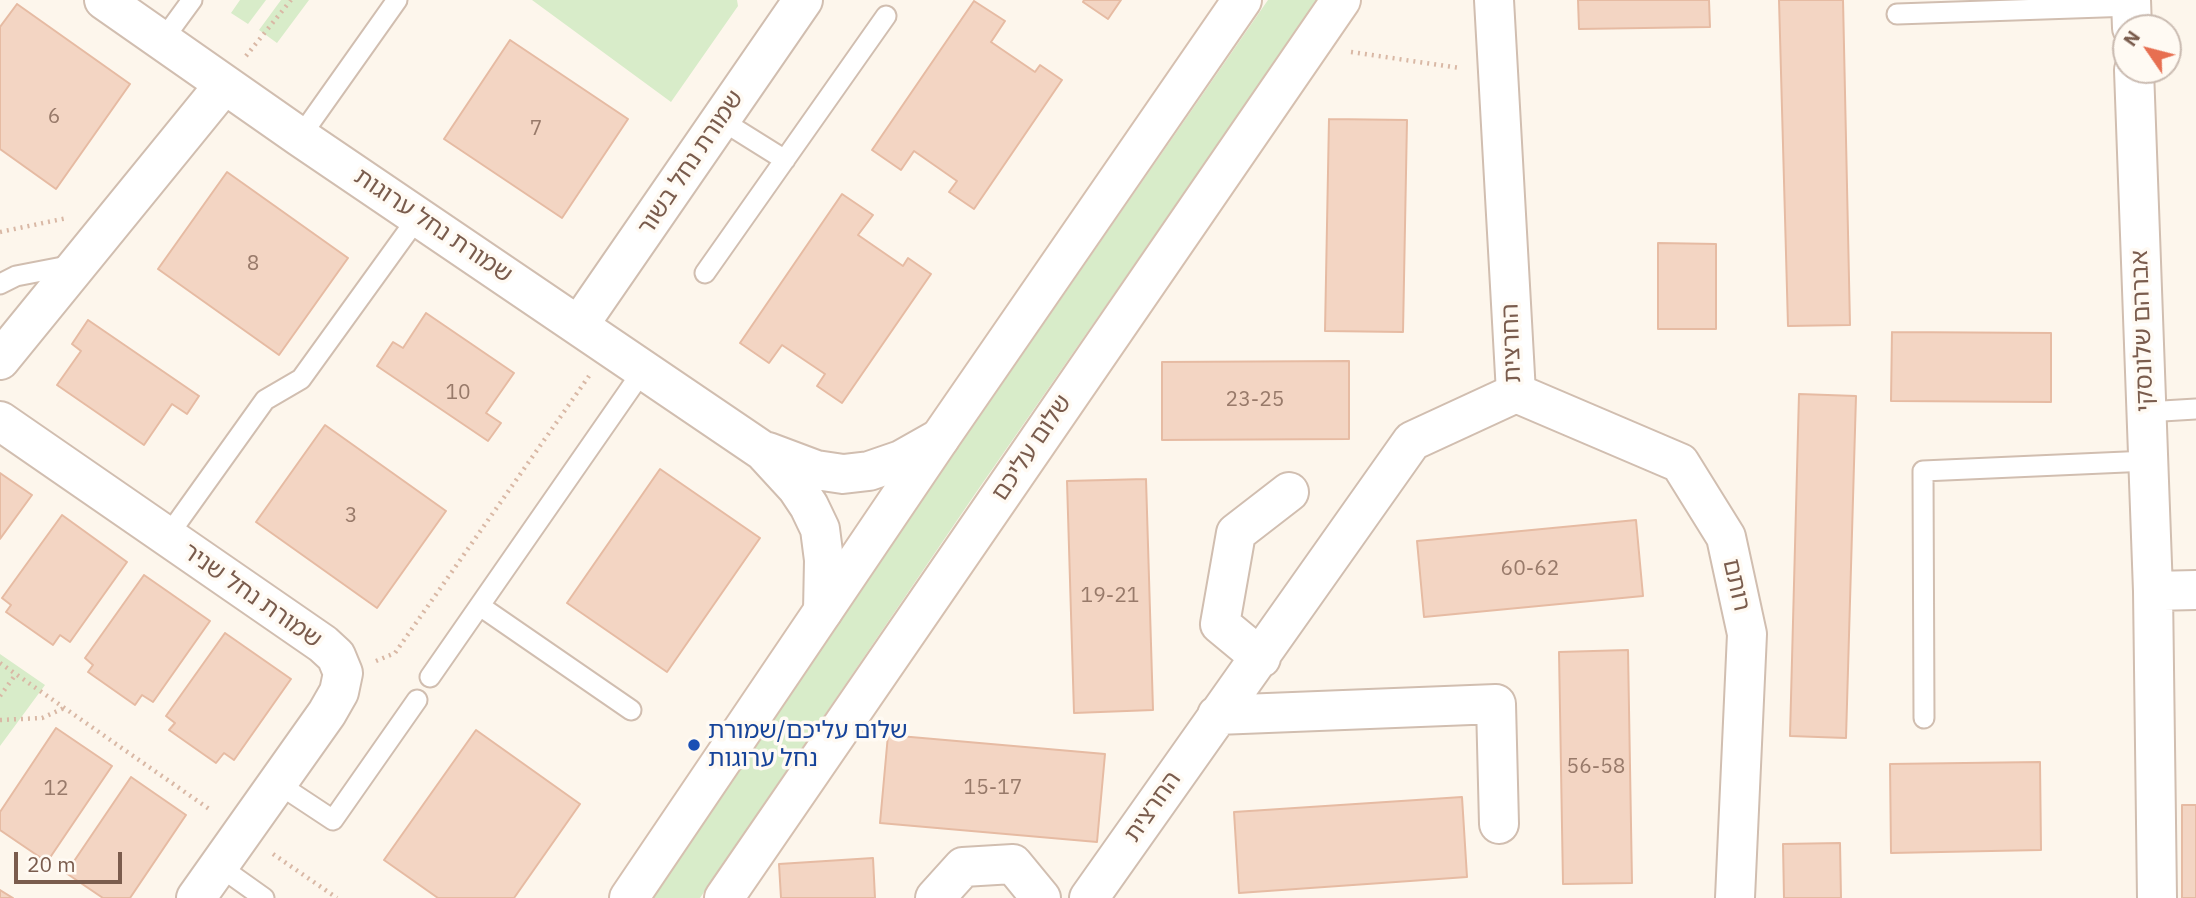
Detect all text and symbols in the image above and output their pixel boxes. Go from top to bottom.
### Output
north arrow [2112,14,2182,84]
text: N [2118,26,2145,51]
street label: שמורת נחל בשור [632,85,750,241]
house number: 6 [48,104,60,130]
house number: 7 [530,116,542,142]
street label: שמורת נחל ערוגות [349,163,517,289]
street label: אברהם שלונסקי [2126,250,2160,412]
house number: 8 [247,251,259,277]
street label: החרצית [1496,303,1528,383]
house number: 10 [445,380,471,406]
house number: 23-25 [1226,387,1284,413]
street label: שלום עליכם [986,390,1078,506]
house number: 3 [345,503,357,529]
street label: שמורת נחל שניר [177,537,327,655]
house number: 60-62 [1501,556,1559,582]
street label: רותם [1716,556,1756,614]
house number: 19-21 [1081,583,1139,609]
place label: שלום עליכם/שמורת נחל ערוגות [708,717,908,773]
marker: שלום עליכם/שמורת נחל ערוגות [686,737,702,753]
house number: 56-58 [1567,754,1625,780]
street label: החרצית [1118,766,1188,848]
house number: 15-17 [964,775,1022,801]
house number: 12 [43,776,69,802]
scale bar [18,838,126,882]
text: 20 m [27,850,76,878]

